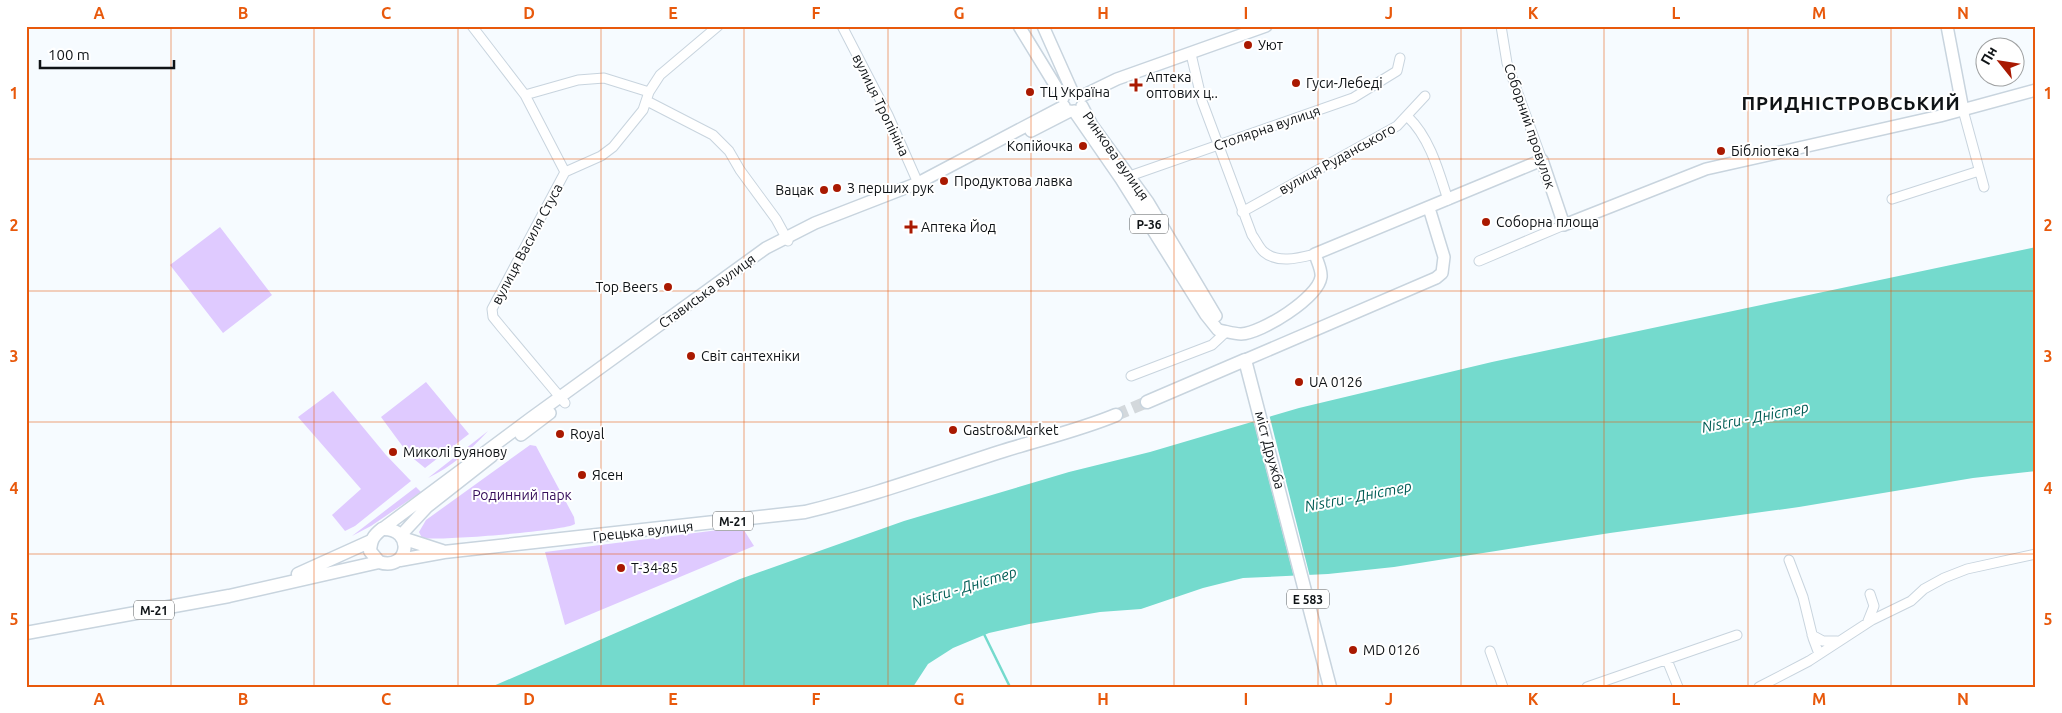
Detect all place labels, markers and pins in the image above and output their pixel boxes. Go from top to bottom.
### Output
place label: Уют [1258,37,1283,53]
marker: Уют [1242,39,1254,51]
place label: Аптека оптових ц.. [1146,69,1218,101]
place label: Гуси-Лебеді [1306,75,1383,91]
marker: Гуси-Лебеді [1290,77,1302,89]
marker: Аптека оптових ц.. [1130,79,1142,91]
place label: ТЦ Україна [1040,84,1110,100]
marker: ТЦ Україна [1024,86,1036,98]
place label: Копійочка [1007,138,1073,154]
marker: Копійочка [1077,140,1089,152]
place label: Бібліотека 1 [1731,143,1810,159]
marker: Бібліотека 1 [1715,145,1727,157]
place label: Продуктова лавка [954,173,1073,189]
marker: Продуктова лавка [938,175,950,187]
place label: З перших рук [847,180,934,196]
place label: Вацак [775,182,814,198]
marker: З перших рук [831,182,843,194]
marker: Вацак [818,184,830,196]
place label: Соборна площа [1496,214,1599,230]
marker: Соборна площа [1480,216,1492,228]
place label: Аптека Йод [921,218,996,235]
marker: Аптека Йод [905,221,917,233]
place label: Top Beers [596,279,658,295]
marker: Top Beers [662,281,674,293]
place label: Світ сантехніки [701,348,800,364]
marker: Світ сантехніки [685,350,697,362]
place label: UA 0126 [1309,374,1363,390]
marker: UA 0126 [1293,376,1305,388]
place label: Gastro&Market [963,422,1059,438]
marker: Gastro&Market [947,424,959,436]
place label: Royal [570,426,605,442]
marker: Royal [554,428,566,440]
place label: Миколі Буянову [403,444,507,460]
marker: Миколі Буянову [387,446,399,458]
place label: Ясен [592,467,623,483]
marker: Ясен [576,469,588,481]
place label: Т-34-85 [631,560,678,576]
marker: Т-34-85 [615,562,627,574]
place label: MD 0126 [1363,642,1420,658]
marker: MD 0126 [1347,644,1359,656]

